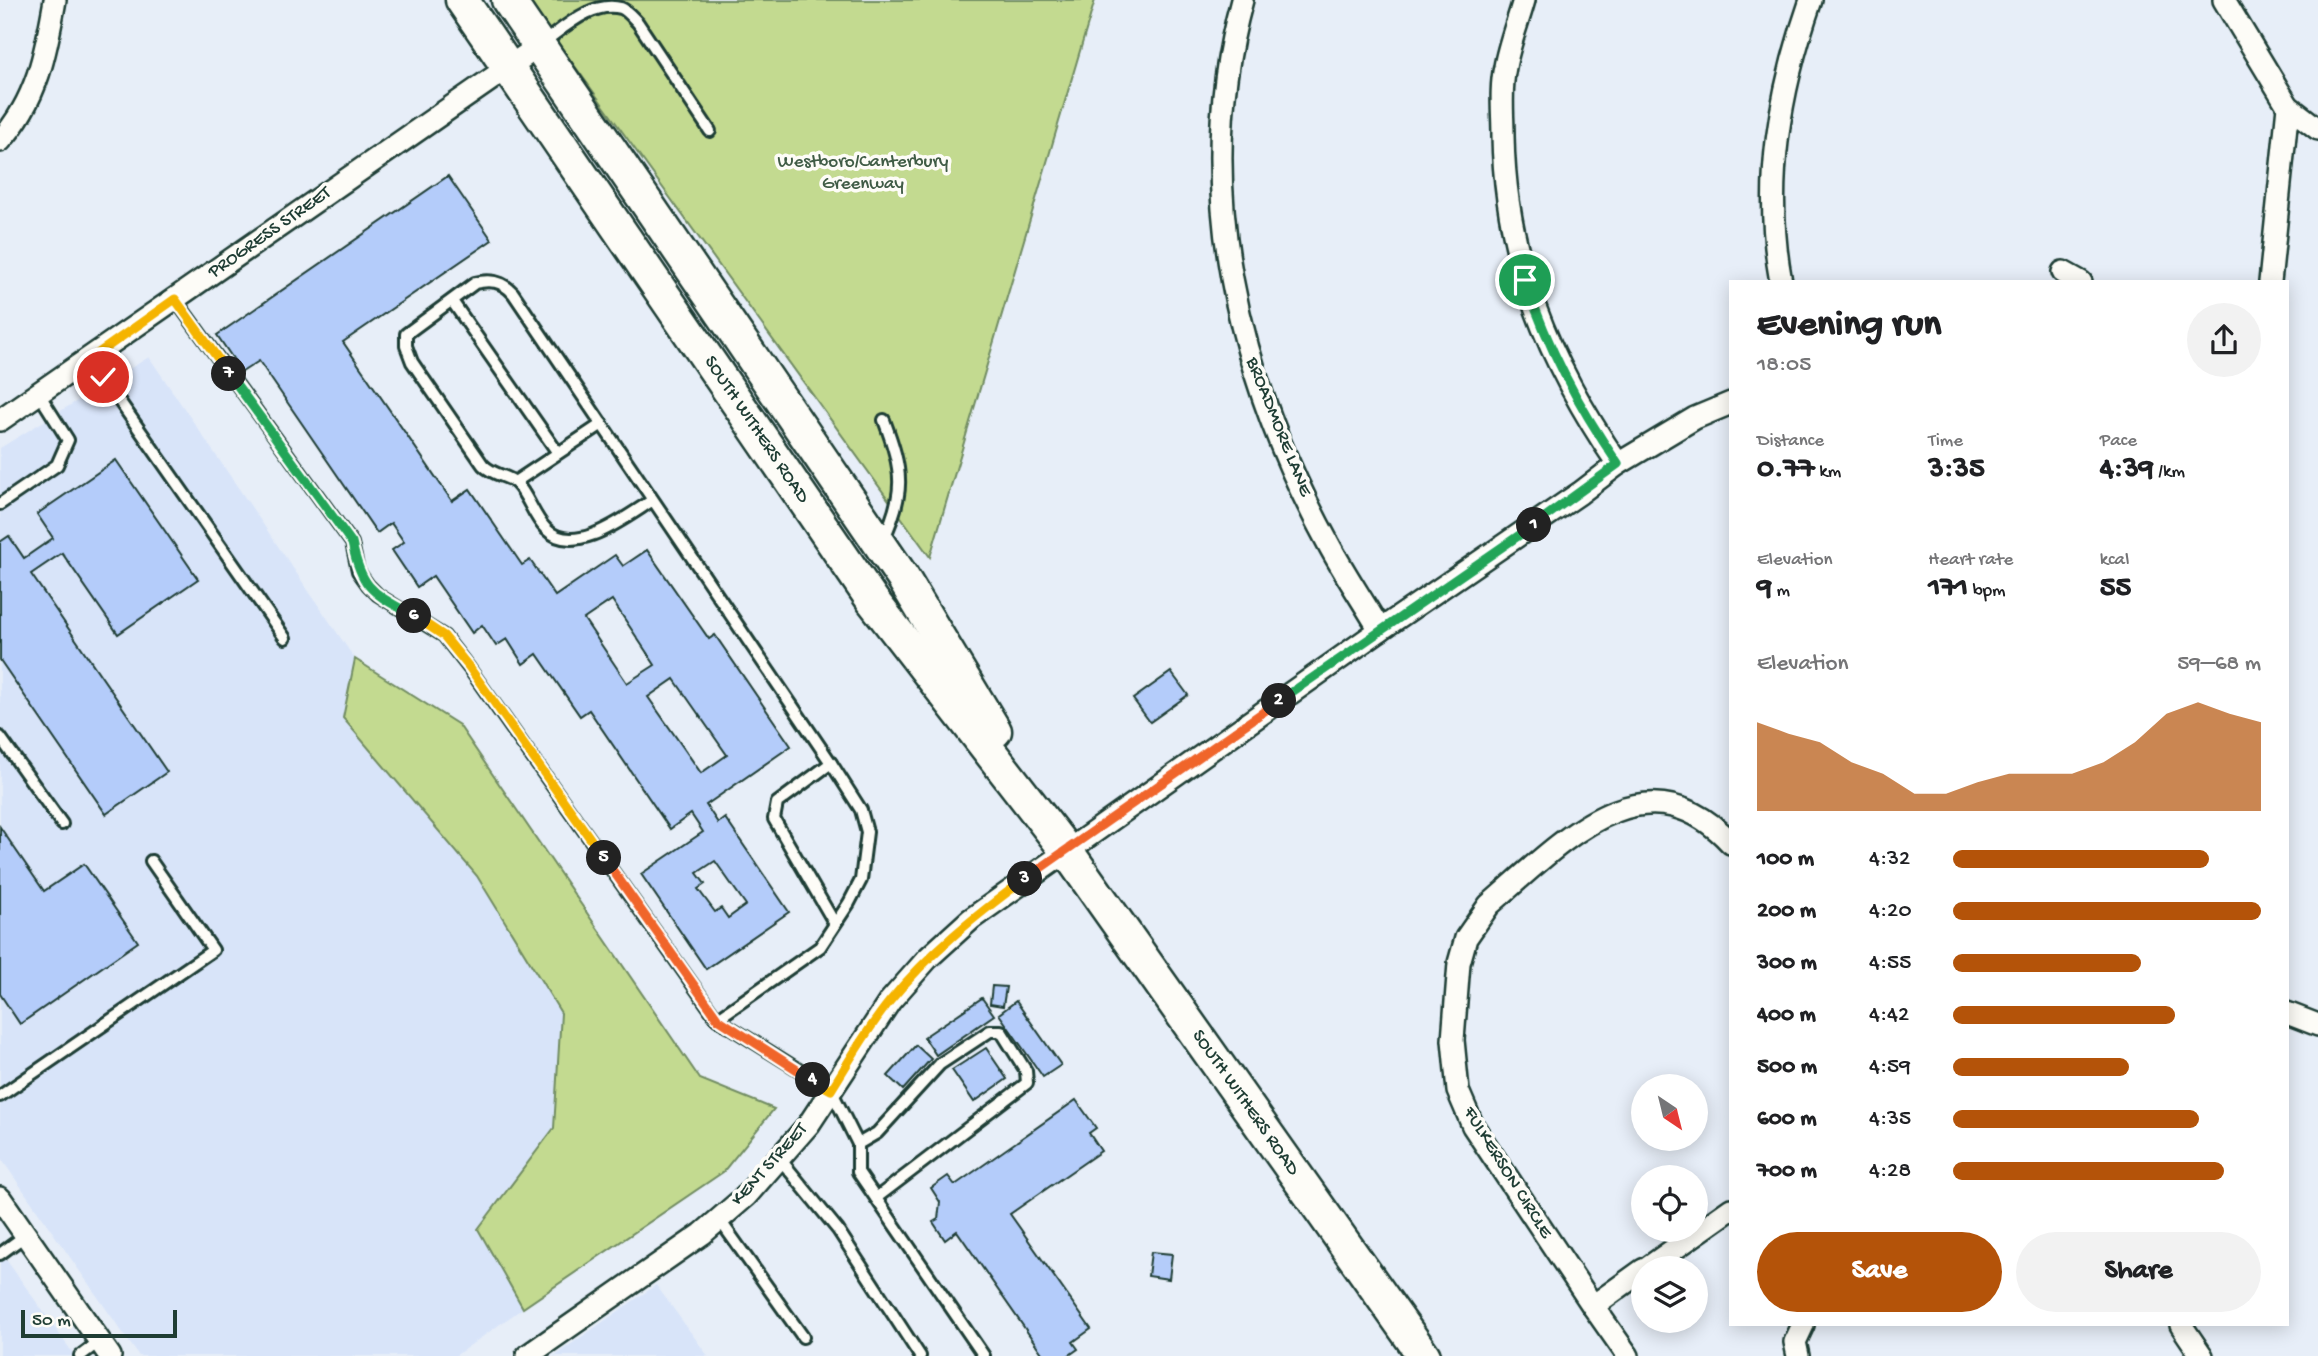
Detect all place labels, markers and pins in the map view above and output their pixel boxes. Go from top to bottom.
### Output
pin [1495,250,1555,310]
pin [73,347,133,407]
pin: 7 [212,356,246,392]
pin: 1 [1516,508,1552,542]
pin: 6 [396,598,432,634]
pin: 2 [1262,684,1296,718]
pin: 5 [586,840,622,876]
pin: 3 [1007,862,1042,896]
pin: 4 [796,1062,830,1098]

